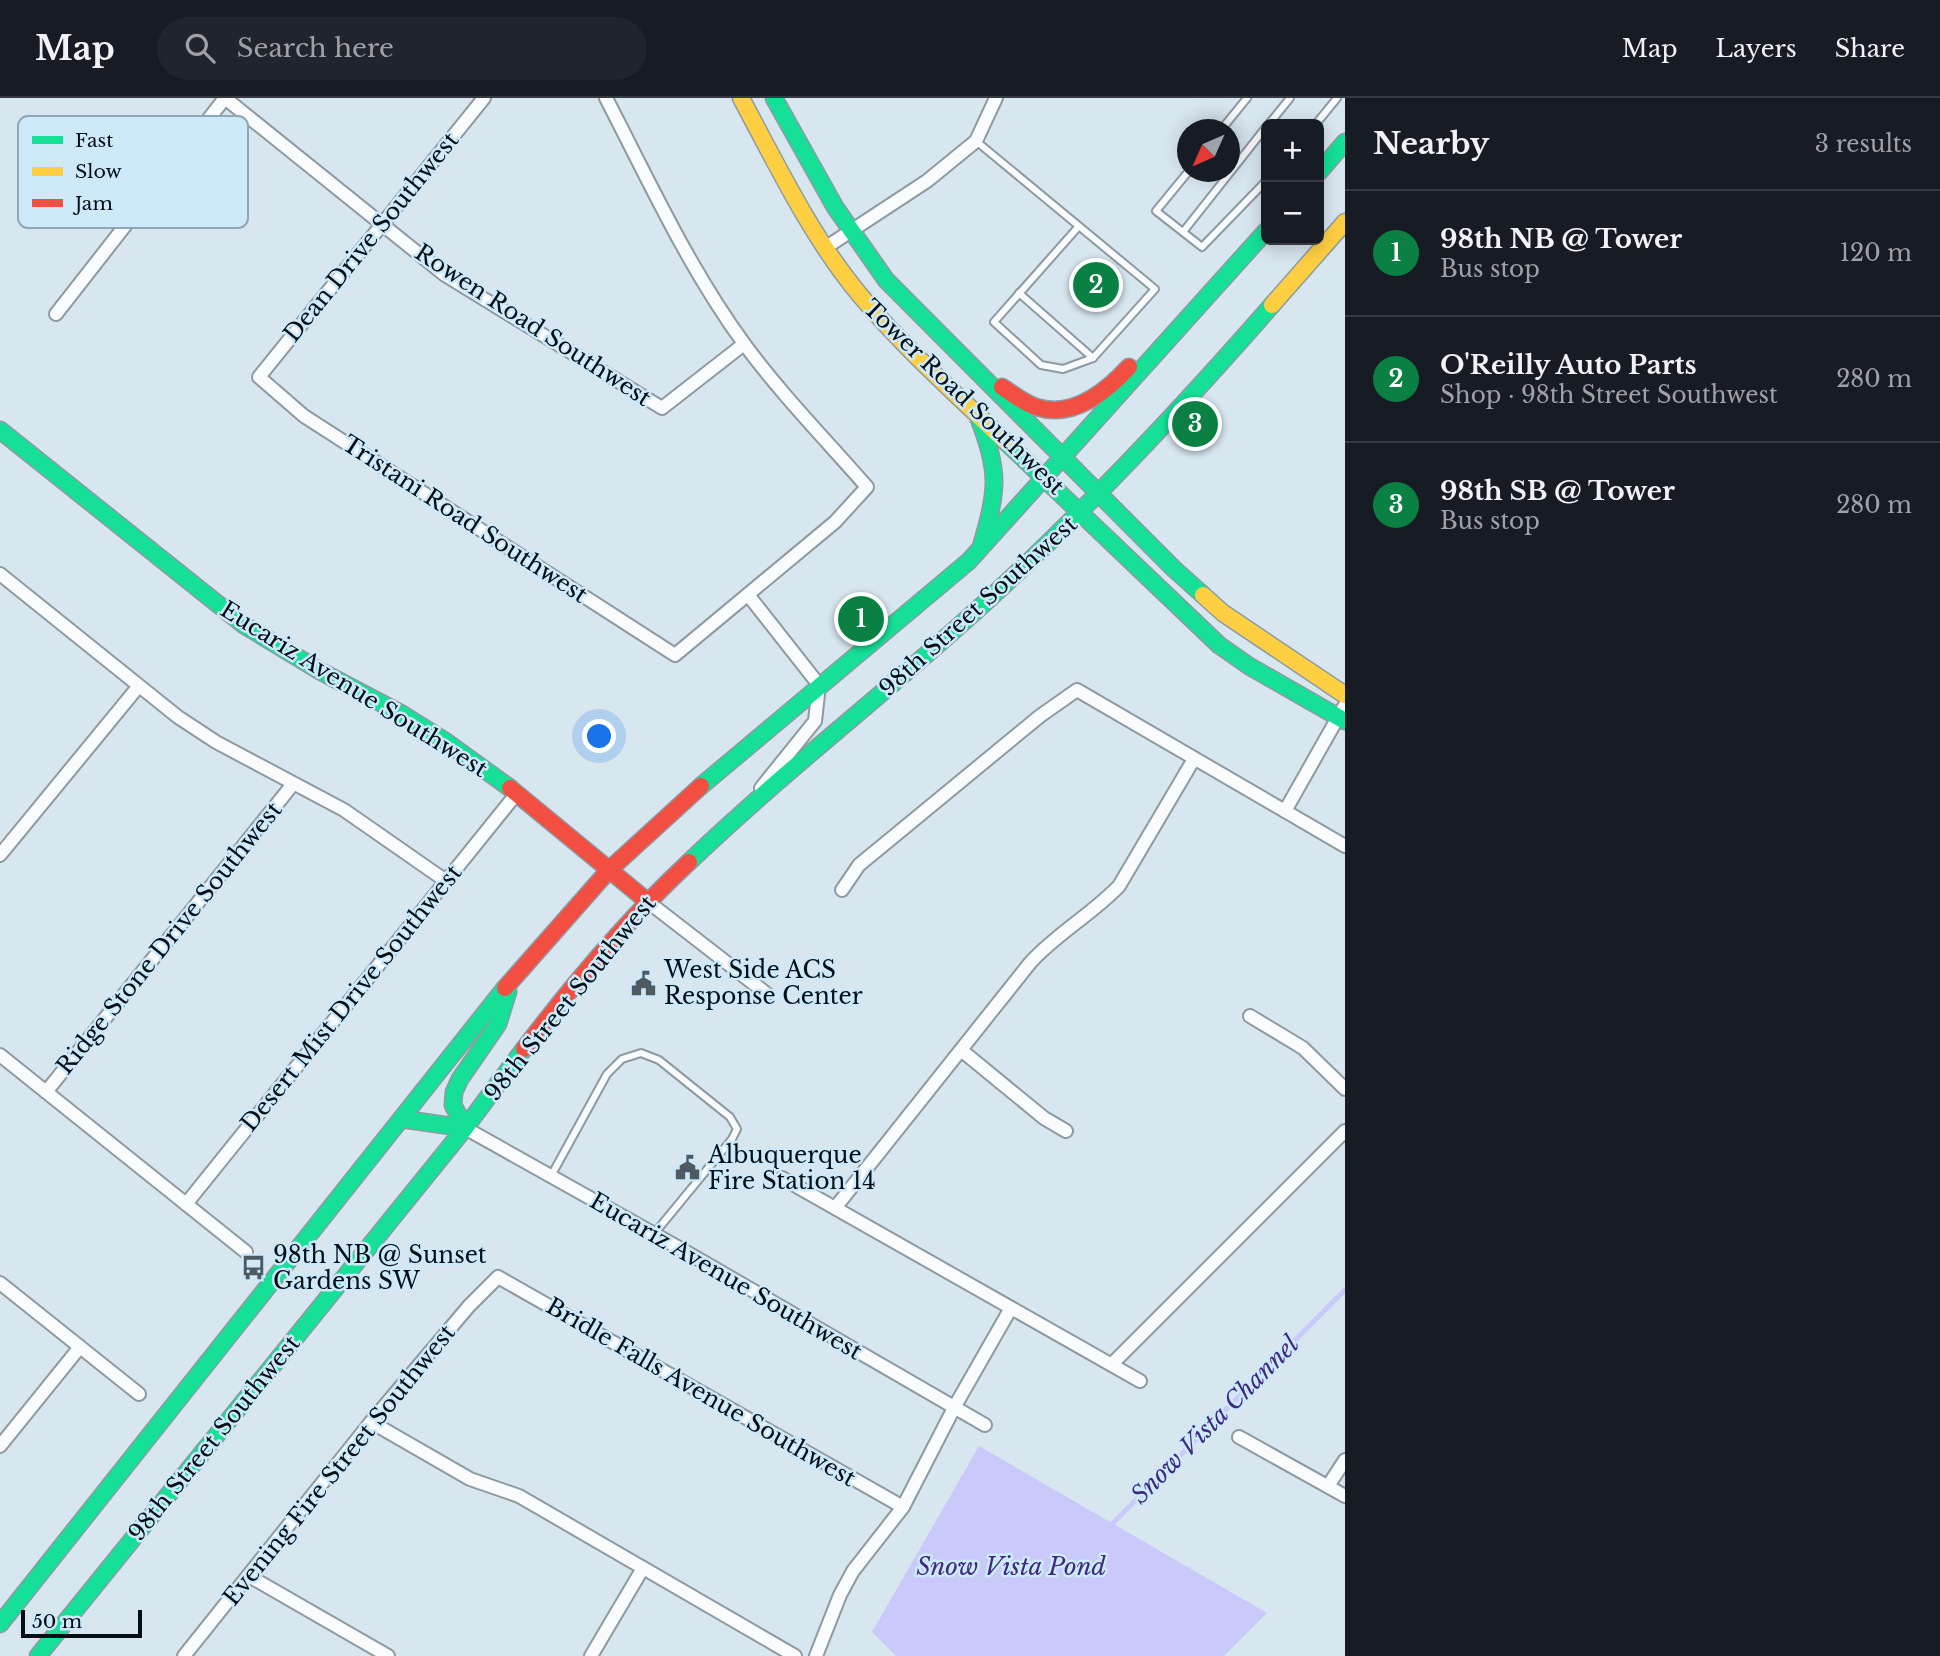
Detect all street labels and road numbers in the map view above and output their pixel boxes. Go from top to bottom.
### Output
street label: Dean Drive Southwest [278,126,464,348]
street label: Rowen Road Southwest [410,238,657,412]
street label: Tower Road Southwest [858,294,1071,501]
street label: Tristani Road Southwest [337,429,593,609]
street label: 98th Street Southwest [873,510,1083,702]
street label: Eucariz Avenue Southwest [215,595,493,783]
street label: Ridge Stone Drive Southwest [50,796,288,1080]
street label: Desert Mist Drive Southwest [235,859,468,1137]
street label: 98th Street Southwest [478,889,662,1106]
street label: Eucariz Avenue Southwest [585,1186,867,1366]
street label: Bridle Falls Avenue Southwest [541,1292,861,1492]
street label: Evening Fire Street Southwest [217,1319,461,1611]
street label: 98th Street Southwest [122,1329,306,1546]

